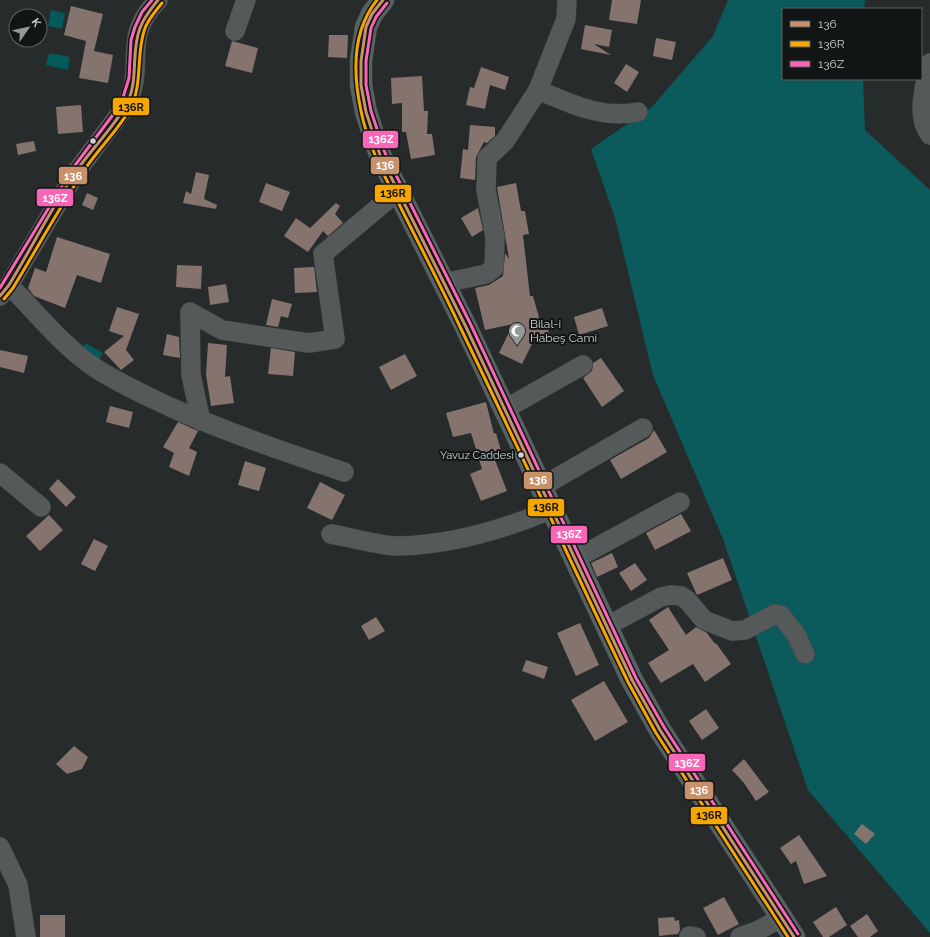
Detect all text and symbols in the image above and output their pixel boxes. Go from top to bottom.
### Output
north arrow [8,8,48,48]
legend [782,8,922,80]
text: K [28,16,44,30]
text: 136 [818,17,837,31]
text: 136R [818,37,845,51]
text: 136Z [818,57,845,71]
line badge: 136R [112,97,150,116]
text: 136R [118,101,144,114]
line badge: 136Z [362,130,399,149]
text: 136Z [368,133,394,146]
unlabelled marker [88,136,98,146]
line badge: 136 [370,156,400,175]
text: 136 [376,159,394,172]
line badge: 136 [58,166,88,185]
text: 136 [64,170,82,183]
line badge: 136R [374,184,412,203]
text: 136R [380,187,406,200]
line badge: 136Z [36,188,74,207]
text: 136Z [42,192,68,205]
place label: Bilal-i Habeş Cami [530,317,597,345]
mosque icon: Bilal-i Habeş Cami [507,321,527,346]
place label: Yavuz Caddesi [440,449,514,462]
marker: Yavuz Caddesi [516,450,526,460]
line badge: 136 [523,471,553,490]
text: 136 [529,474,547,487]
line badge: 136R [527,498,565,517]
text: 136R [533,501,559,514]
line badge: 136Z [550,525,588,544]
text: 136Z [556,528,582,541]
line badge: 136Z [668,753,706,772]
text: 136Z [674,757,700,770]
line badge: 136 [684,781,714,800]
text: 136 [690,784,708,797]
line badge: 136R [690,806,728,825]
text: 136R [696,809,722,822]

